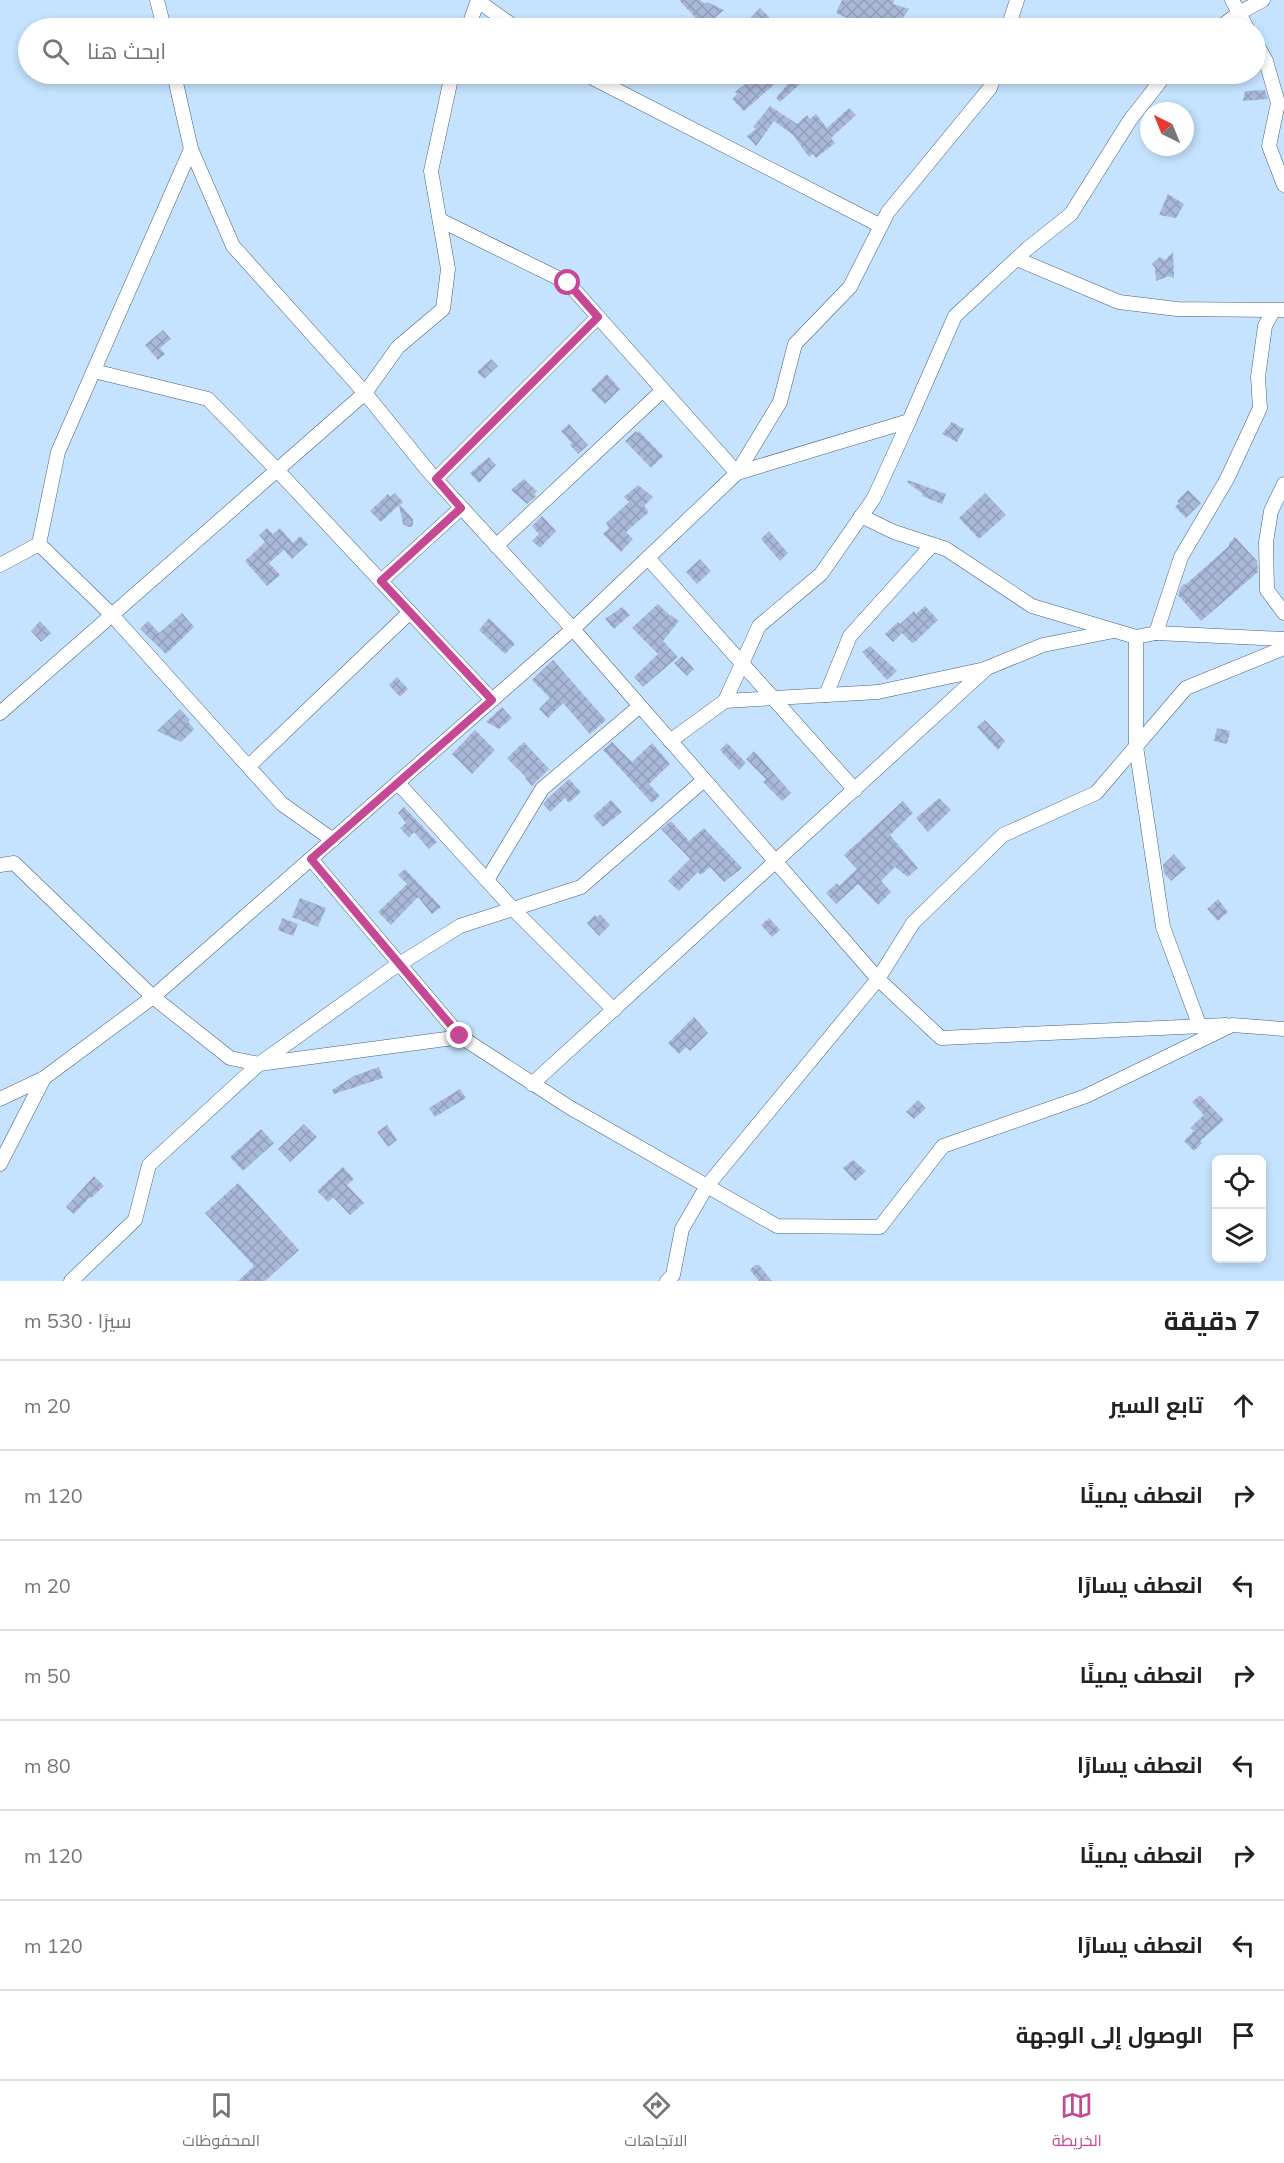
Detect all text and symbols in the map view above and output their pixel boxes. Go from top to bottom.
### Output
search box [18,18,1266,84]
icon: search [39,35,72,68]
text: ابحث هنا [87,37,166,65]
north arrow [1140,102,1194,156]
route start [554,269,580,295]
route end [446,1022,472,1048]
map controls [1212,1155,1266,1263]
button: locate [1212,1155,1266,1209]
button: layers [1212,1209,1266,1263]
text: 7 دقيقة [1164,1304,1260,1337]
text: سيرًا · 530 m [24,1308,132,1333]
icon: ahead [1227,1389,1260,1422]
text: تابع السير [1109,1391,1203,1419]
text: 20 m [24,1393,71,1418]
icon: right [1227,1479,1260,1512]
text: انعطف يمينًا [1080,1481,1203,1509]
text: 120 m [24,1483,83,1508]
icon: left [1227,1569,1260,1602]
text: انعطف يسارًا [1077,1571,1203,1599]
text: 20 m [24,1573,71,1598]
icon: right [1227,1659,1260,1692]
text: انعطف يمينًا [1080,1661,1203,1689]
text: 50 m [24,1663,71,1688]
icon: left [1227,1749,1260,1782]
text: انعطف يسارًا [1077,1751,1203,1779]
text: 80 m [24,1753,71,1778]
icon: right [1227,1839,1260,1872]
text: انعطف يمينًا [1080,1841,1203,1869]
text: 120 m [24,1843,83,1868]
icon: left [1227,1929,1260,1962]
text: انعطف يسارًا [1077,1931,1203,1959]
text: 120 m [24,1933,83,1958]
icon: arrive [1227,2019,1260,2052]
text: الوصول إلى الوجهة [1016,2021,1203,2049]
tab: المحفوظات [182,2089,260,2155]
tab: الاتجاهات [624,2089,688,2155]
tab: الخريطة [1052,2089,1102,2155]

